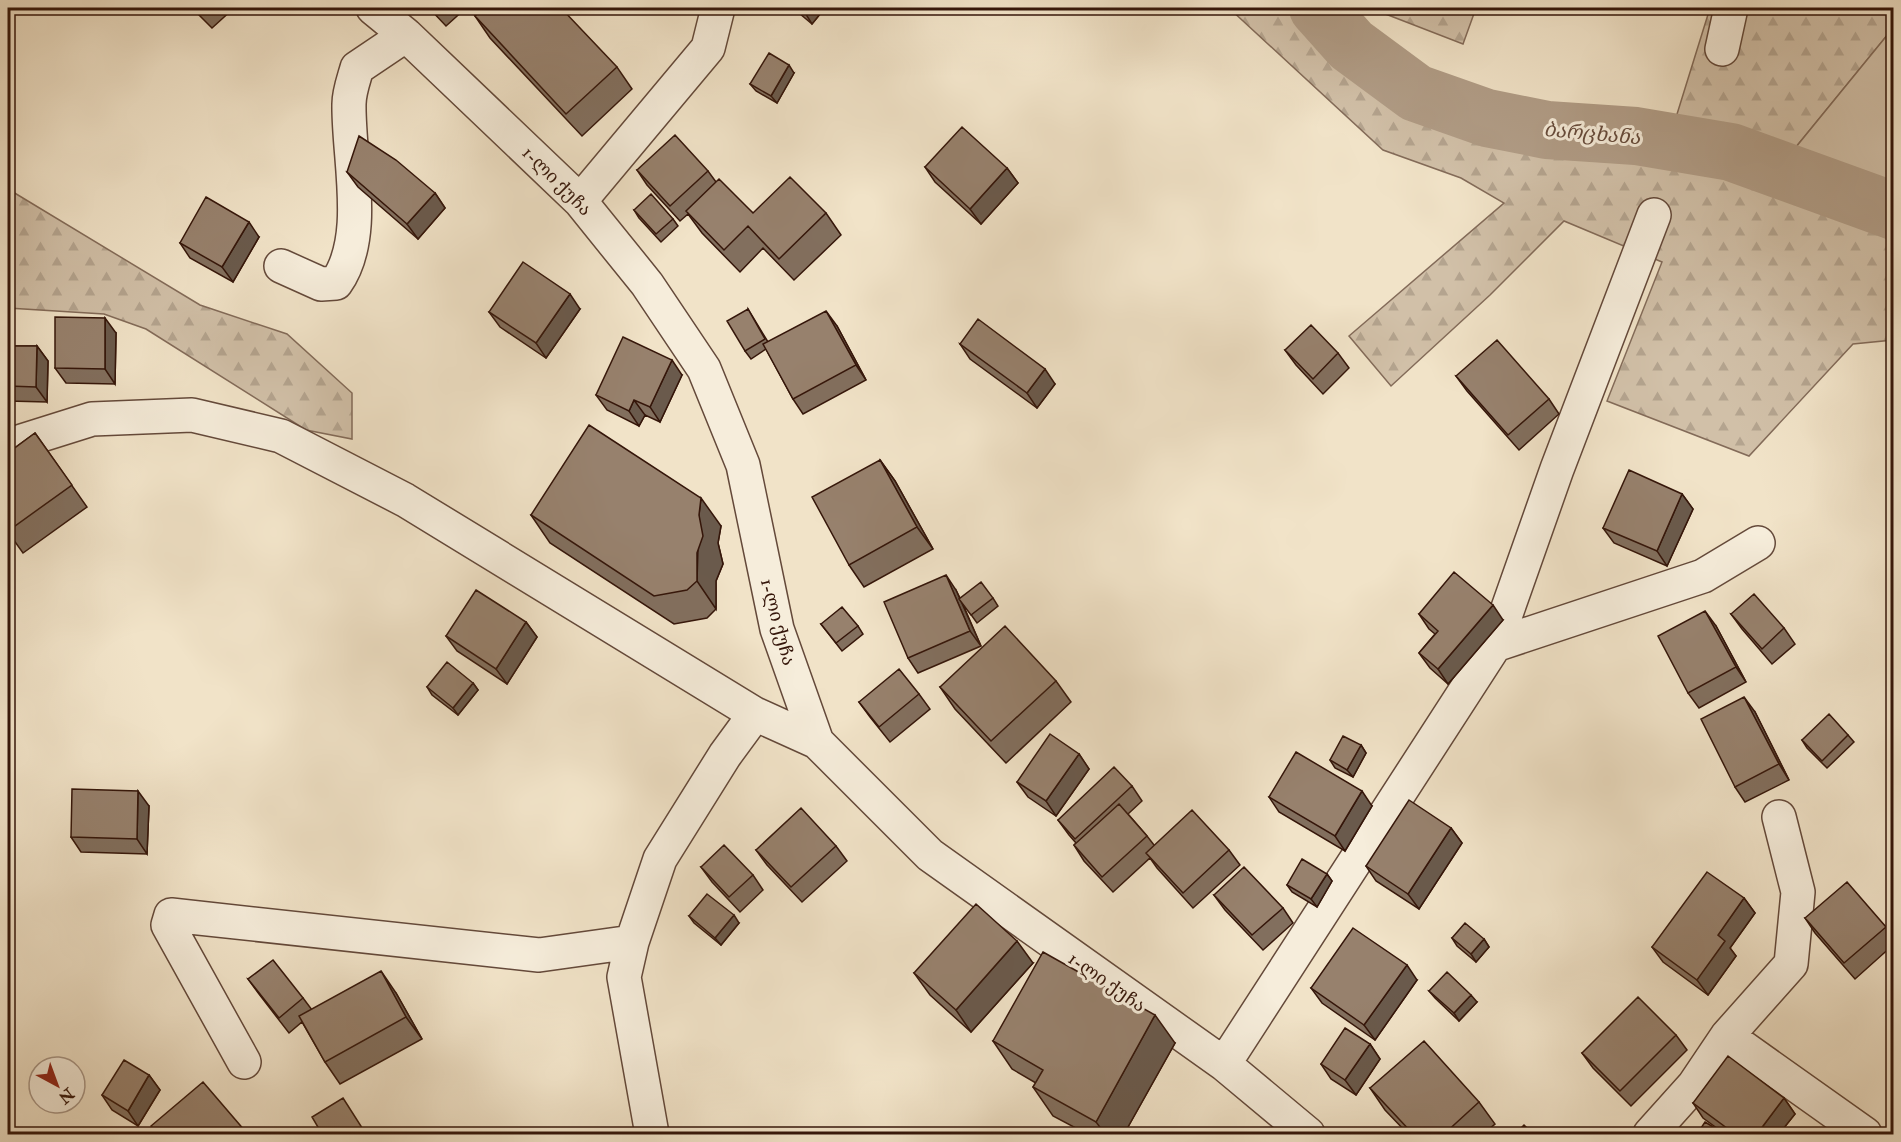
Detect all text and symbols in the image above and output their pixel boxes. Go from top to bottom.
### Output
water label: ბარცხანა [1543,117,1642,150]
street label: 1-ლი ქუჩა [517,142,596,221]
street label: 1-ლი ქუჩა [755,576,800,668]
street label: 1-ლი ქუჩა [1064,947,1150,1017]
north arrow [27,1055,87,1115]
text: N [54,1083,79,1108]

